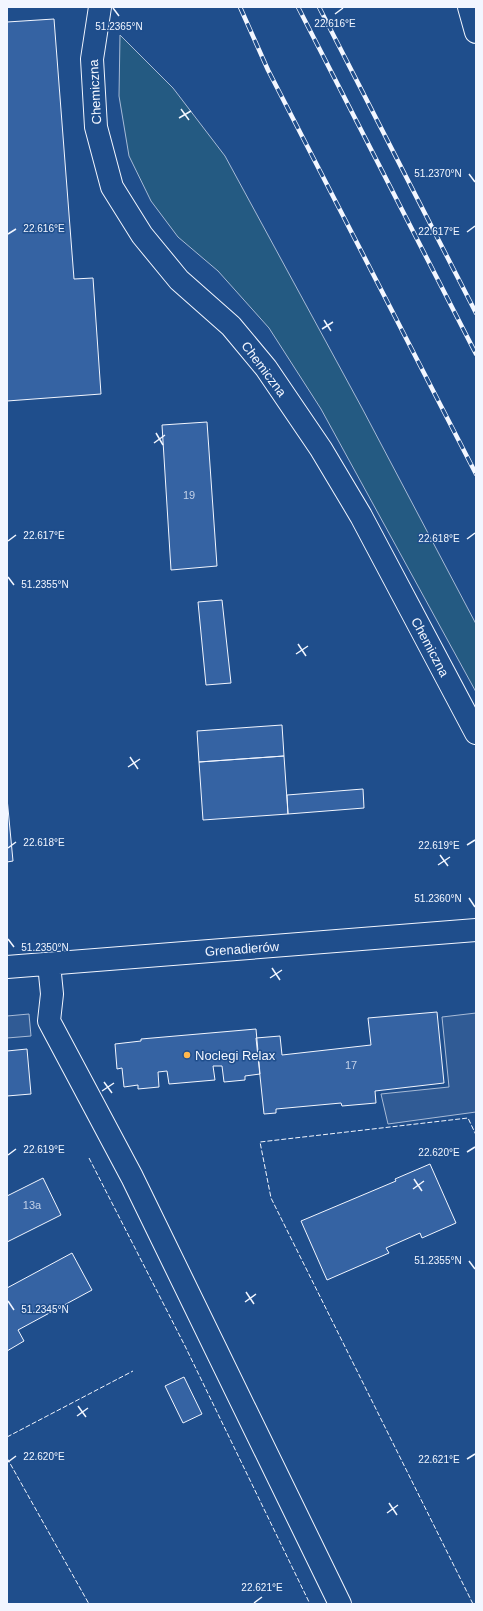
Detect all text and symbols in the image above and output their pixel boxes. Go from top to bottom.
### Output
text: 22.616°E [314,18,356,29]
text: 51.2365°N [95,21,143,32]
street label: Chemiczna [86,58,104,125]
text: 51.2370°N [414,168,462,179]
text: 22.616°E [23,223,65,234]
text: 22.617°E [418,226,460,237]
street label: Chemiczna [238,339,290,400]
house number: 19 [183,489,195,501]
text: 22.617°E [23,530,65,541]
text: 22.618°E [418,533,460,544]
text: 51.2355°N [21,579,69,590]
street label: Chemiczna [408,615,452,680]
text: 22.618°E [23,837,65,848]
text: 22.619°E [418,840,460,851]
text: 51.2360°N [414,893,462,904]
street label: Grenadierów [204,939,280,959]
text: 51.2350°N [21,942,69,953]
place label: Noclegi Relax [195,1048,276,1063]
marker: Noclegi Relax [182,1050,192,1060]
house number: 17 [345,1059,357,1071]
text: 22.619°E [23,1144,65,1155]
text: 22.620°E [418,1147,460,1158]
house number: 13a [23,1199,42,1211]
text: 51.2355°N [414,1255,462,1266]
text: 51.2345°N [21,1304,69,1315]
text: 22.620°E [23,1451,65,1462]
text: 22.621°E [418,1454,460,1465]
text: 22.621°E [241,1582,283,1593]

